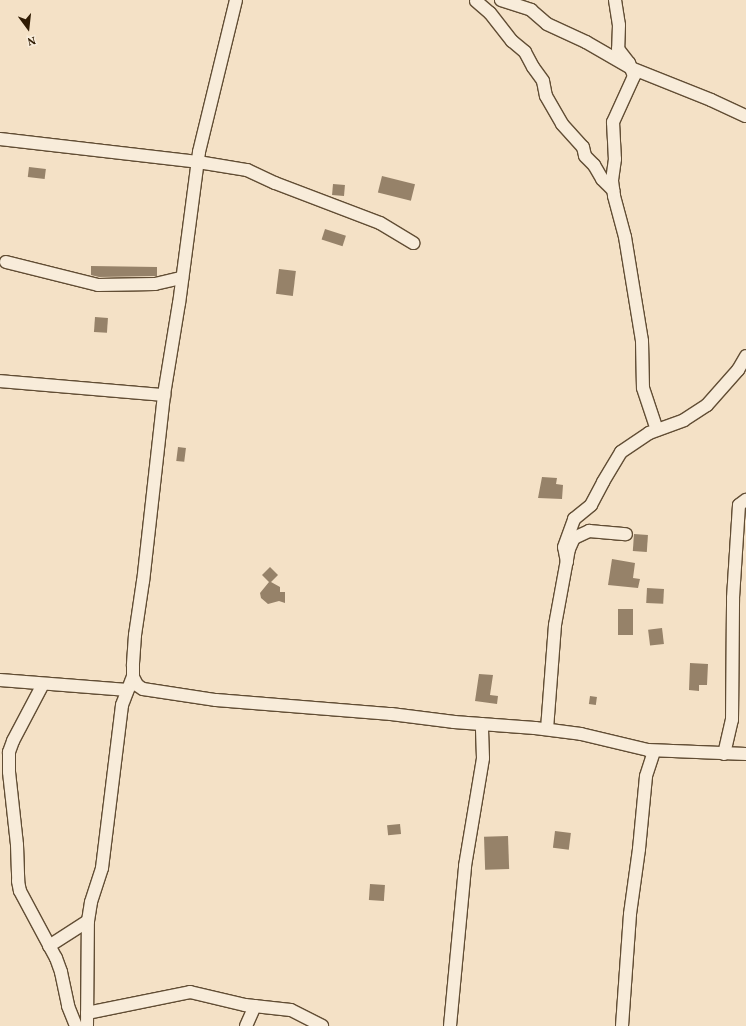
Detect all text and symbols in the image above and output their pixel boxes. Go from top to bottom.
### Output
north arrow [8,8,48,48]
text: N [25,32,37,48]

